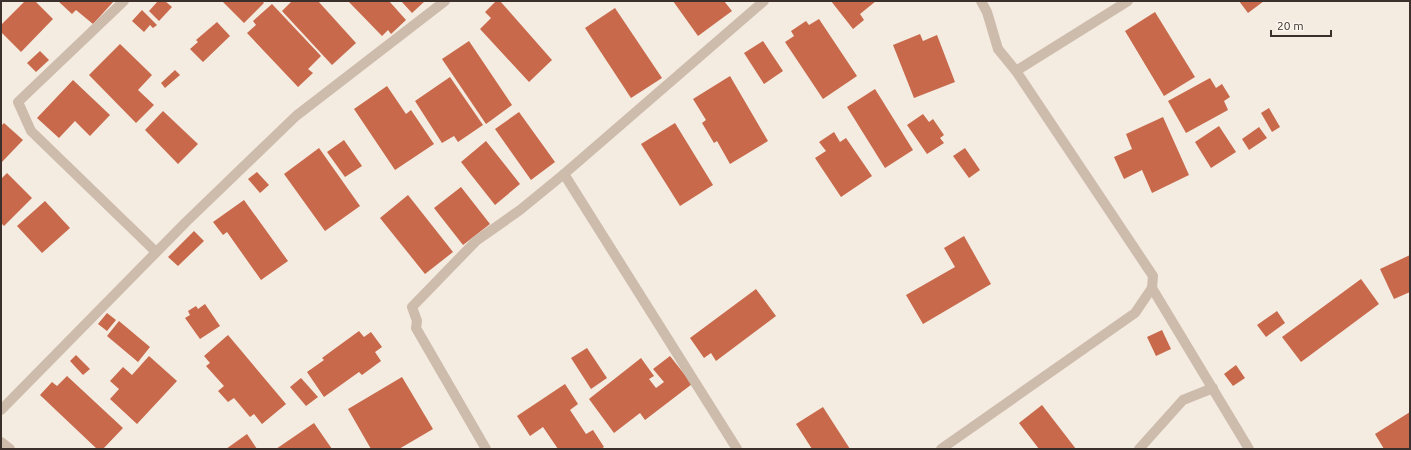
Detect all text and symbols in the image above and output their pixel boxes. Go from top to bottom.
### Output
scale bar [1271,12,1331,38]
text: 20 m [1277,19,1304,32]

